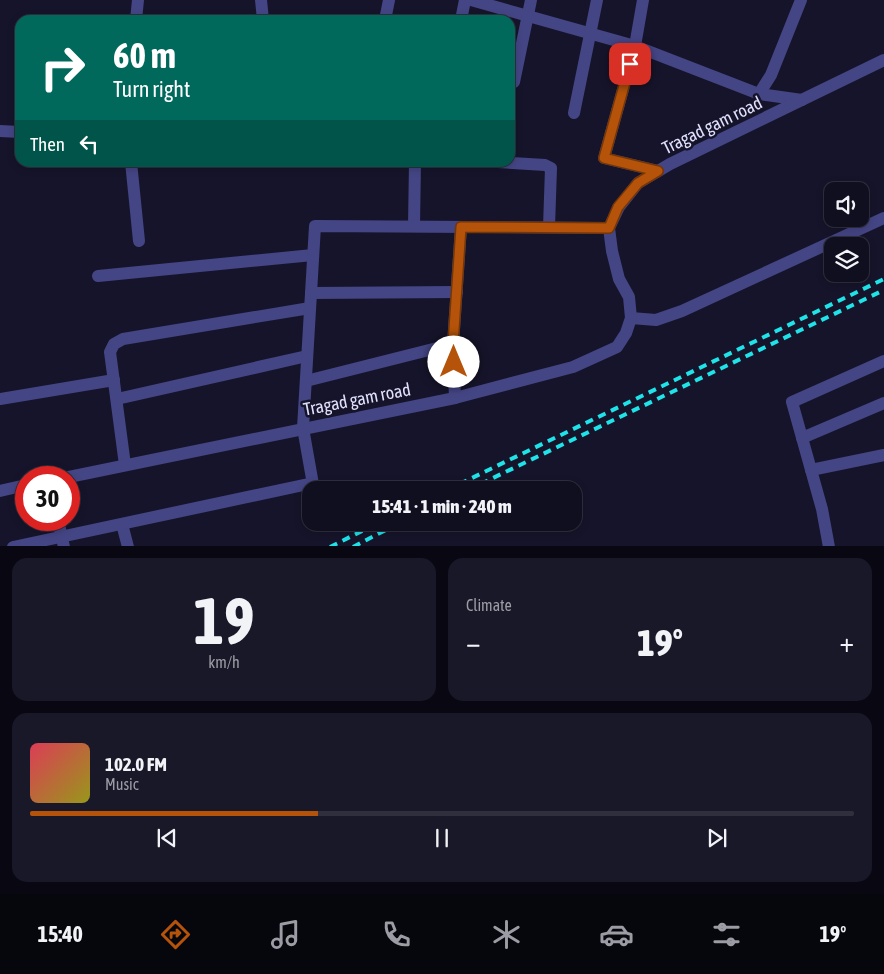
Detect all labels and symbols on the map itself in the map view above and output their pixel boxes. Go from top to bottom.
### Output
pin [609,43,651,85]
street label: Tragad gam road [659,92,765,158]
position arrow [427,335,479,387]
street label: Tragad gam road [302,378,412,420]
speed limit sign: 30 [15,466,80,531]

